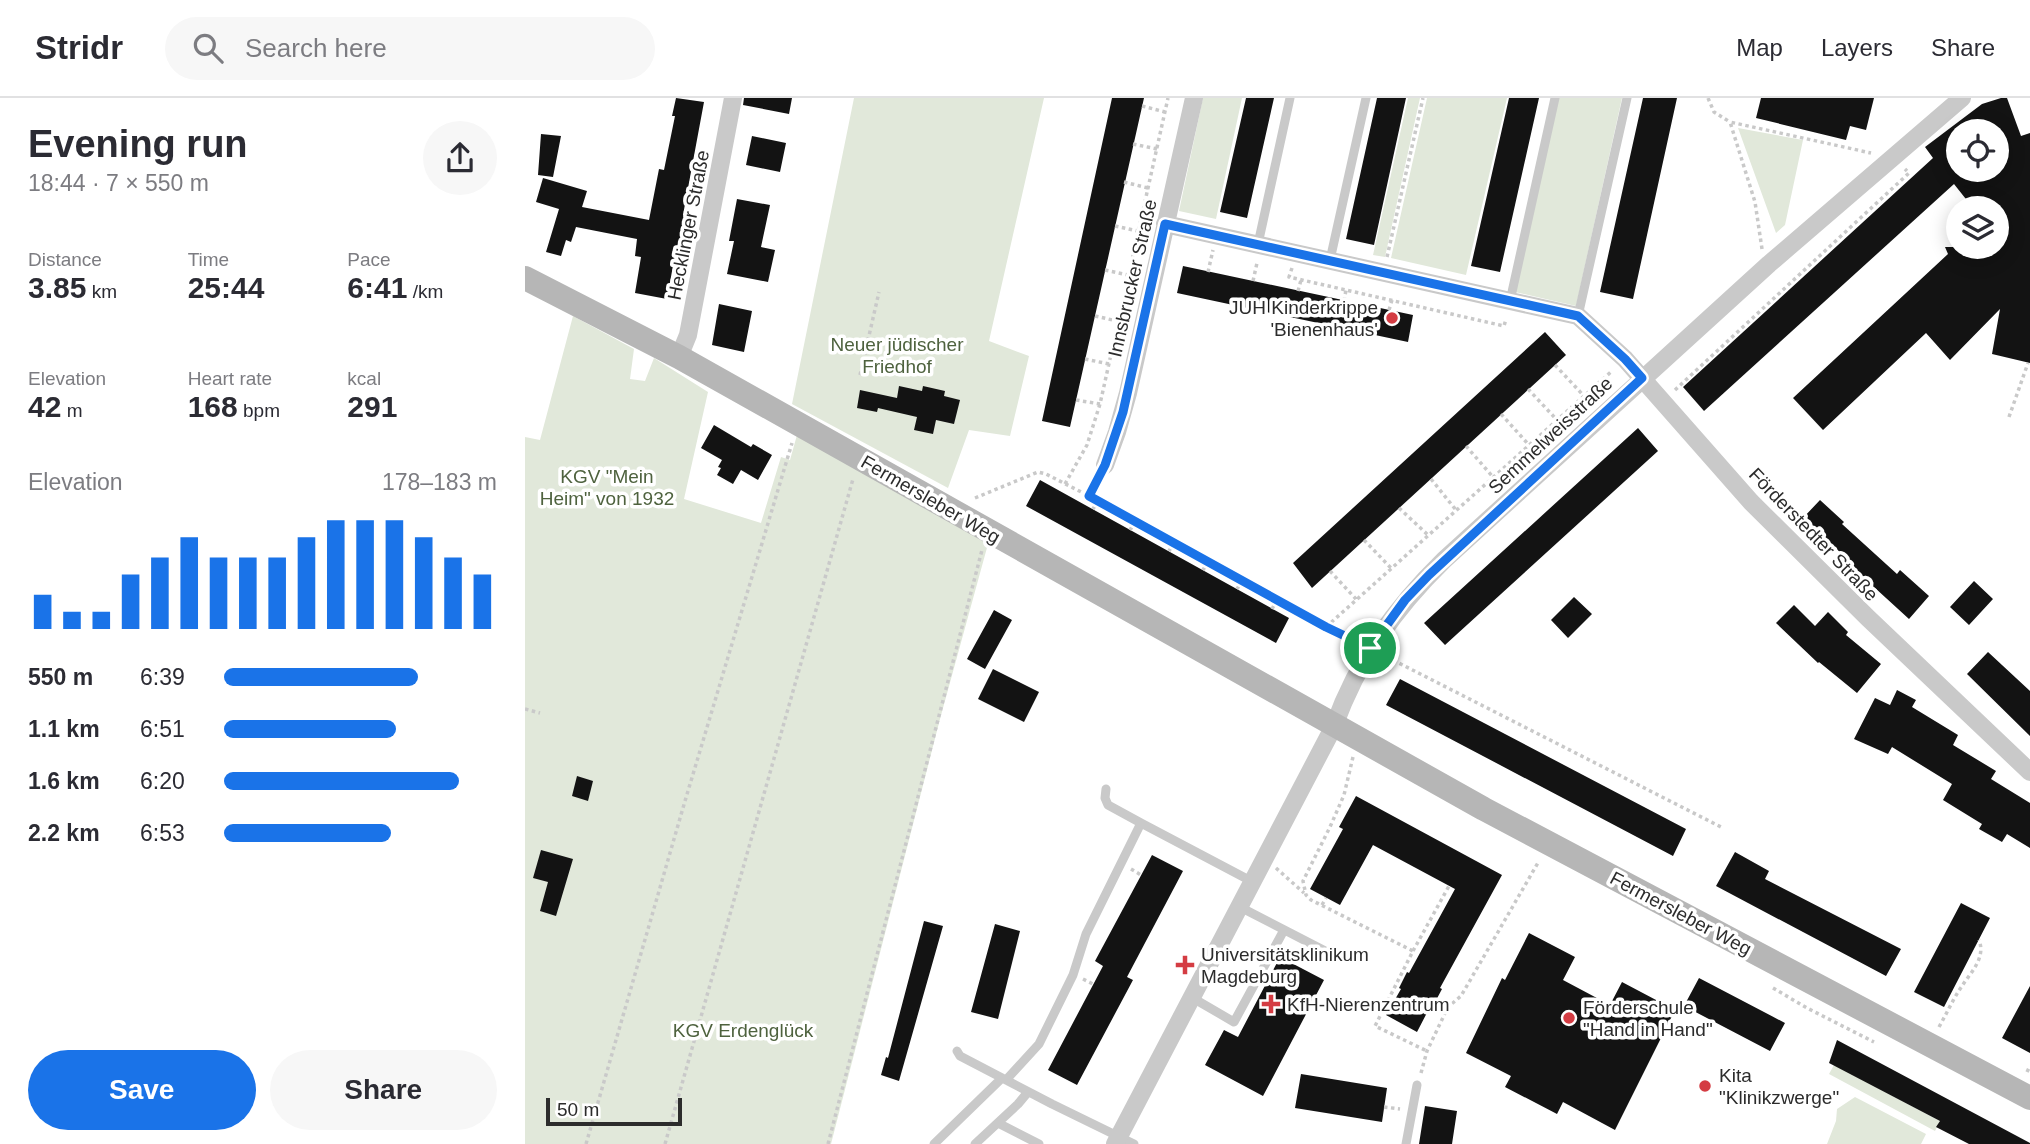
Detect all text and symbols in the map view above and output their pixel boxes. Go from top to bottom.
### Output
search box [165,17,655,80]
text: Stridr [35,29,123,66]
icon: search [189,29,227,67]
text: Search here [245,33,387,63]
text: Map [1736,34,1783,61]
text: Layers [1821,34,1893,61]
text: Share [1931,34,1995,61]
map controls [1946,119,2009,259]
button: locate [1946,119,2009,182]
button: share [423,121,497,195]
text: Evening run [28,123,248,165]
street label: Hecklinger Straße [664,148,713,302]
text: 18:44 · 7 × 550 m [28,170,209,196]
button: layers [1946,196,2009,259]
street label: Innsbrucker Straße [1104,197,1161,359]
text: Distance [28,249,102,270]
text: Time [188,249,229,270]
text: Pace [347,249,391,270]
text: 3.85 [28,271,86,304]
text: 25:44 [188,271,264,304]
text: 6:41 [347,271,407,304]
text: km [86,281,117,302]
text: /km [407,281,443,302]
place label: JUH Kinderkrippe 'Bienenhaus' [1229,297,1378,340]
marker: JUH Kinderkrippe 'Bienenhaus' [1384,310,1400,326]
park label: Neuer jüdischer Friedhof [830,334,964,377]
text: Elevation [28,368,106,389]
text: Heart rate [188,368,272,389]
text: kcal [347,368,381,389]
street label: Semmelweisstraße [1484,373,1617,498]
text: 42 [28,390,61,423]
text: 168 [188,390,238,423]
text: 291 [347,390,397,423]
text: m [61,400,82,421]
text: bpm [238,400,280,421]
street label: Fermersleber Weg [858,451,1004,548]
street label: Förderstedter Straße [1745,464,1882,605]
park label: KGV "Mein Heim" von 1932 [540,466,674,509]
text: Elevation [28,469,123,495]
text: 178–183 m [382,469,497,495]
pin [1340,618,1400,678]
icon: arrive [1351,629,1389,667]
text: 550 m [28,664,93,690]
text: 6:39 [140,664,185,690]
text: 1.1 km [28,716,100,742]
text: 6:51 [140,716,185,742]
text: 1.6 km [28,768,100,794]
text: 6:20 [140,768,185,794]
text: 2.2 km [28,820,100,846]
text: 6:53 [140,820,185,846]
street label: Fermersleber Weg [1607,867,1755,960]
place label: Universitätsklinikum Magdeburg [1201,944,1369,987]
marker: Universitätsklinikum Magdeburg [1175,955,1195,975]
marker: KfH-Nierenzentrum [1261,994,1281,1014]
place label: KfH-Nierenzentrum [1287,994,1450,1015]
place label: Förderschule "Hand in Hand" [1583,997,1713,1040]
marker: Förderschule "Hand in Hand" [1561,1010,1577,1026]
park label: KGV Erdenglück [673,1020,814,1041]
button: Save [28,1050,256,1130]
button: Share [270,1050,497,1130]
place label: Kita "Klinikzwerge" [1719,1065,1839,1108]
marker: Kita "Klinikzwerge" [1697,1078,1713,1094]
scale bar [546,1095,683,1127]
text: 50 m [557,1099,599,1120]

